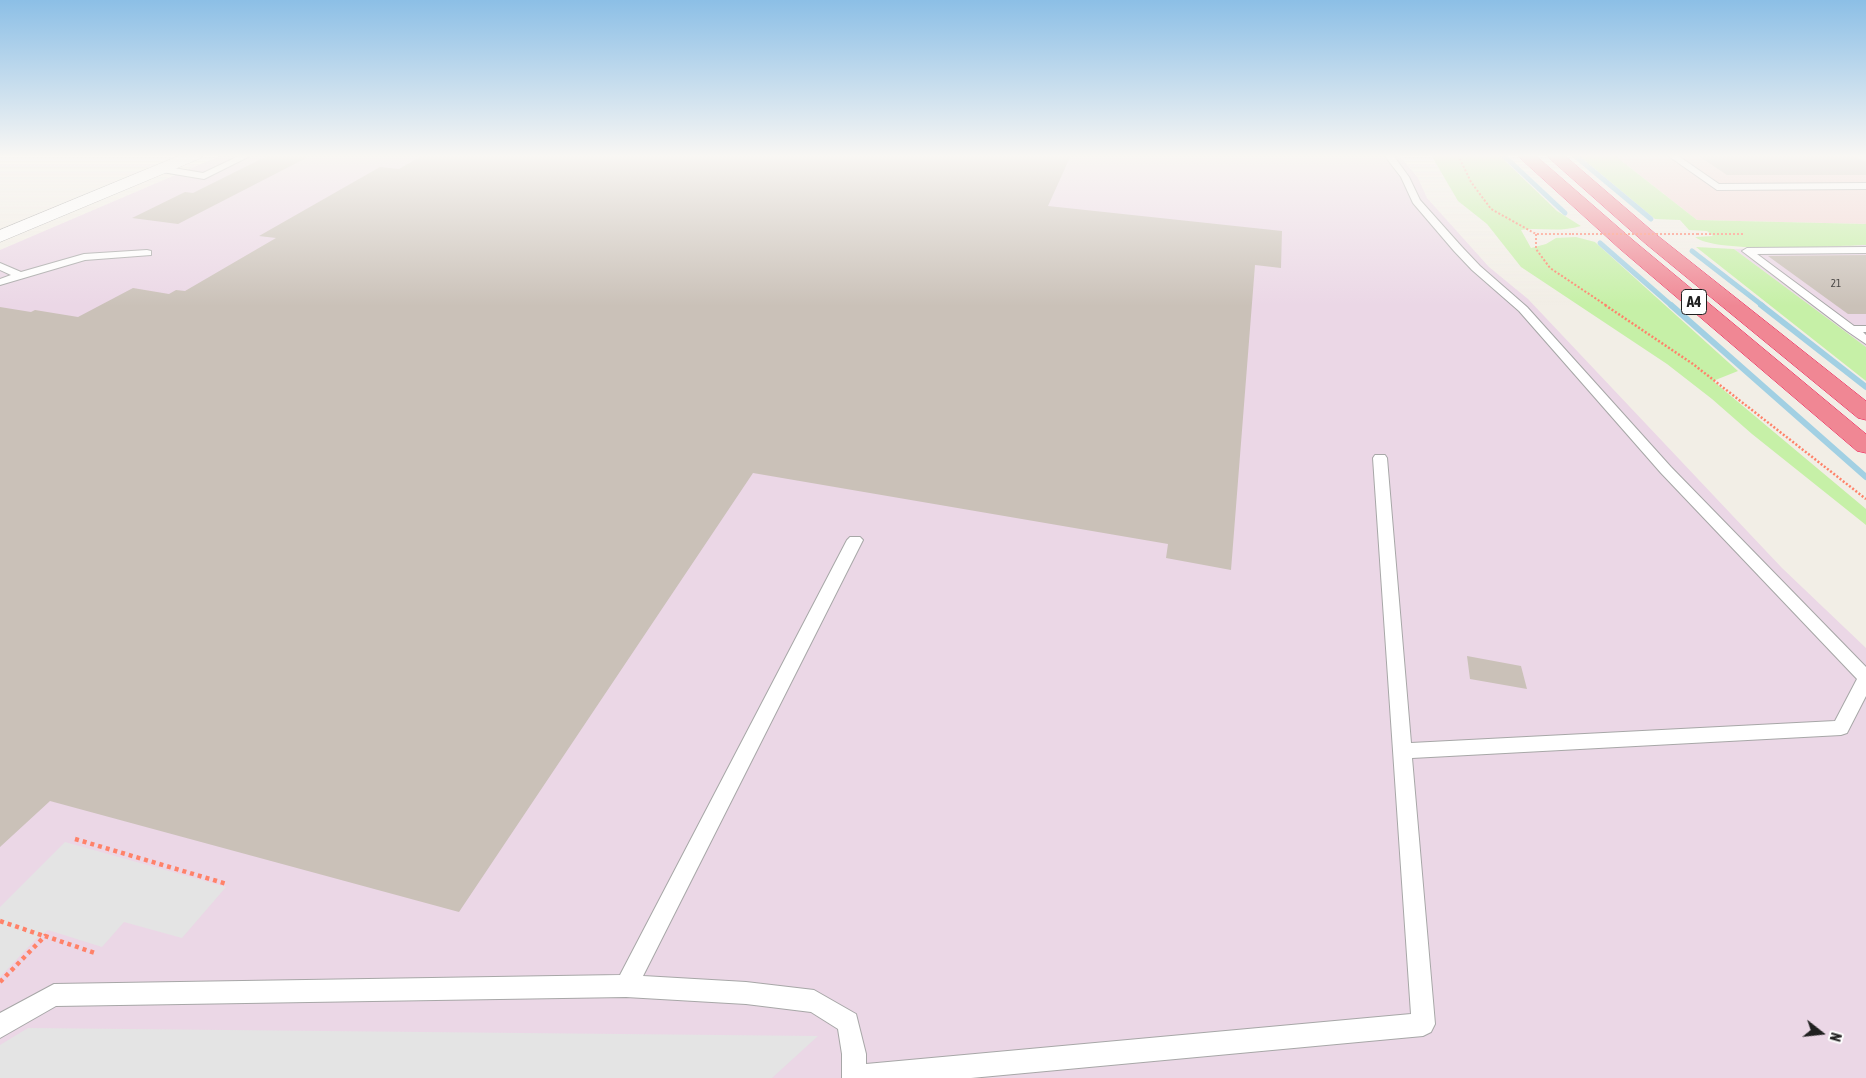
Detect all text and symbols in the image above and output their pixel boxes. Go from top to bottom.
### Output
house number: 21 [1831,277,1841,291]
road number: A4 [1682,290,1706,314]
north arrow [1796,1008,1846,1058]
text: N [1827,1031,1844,1043]

